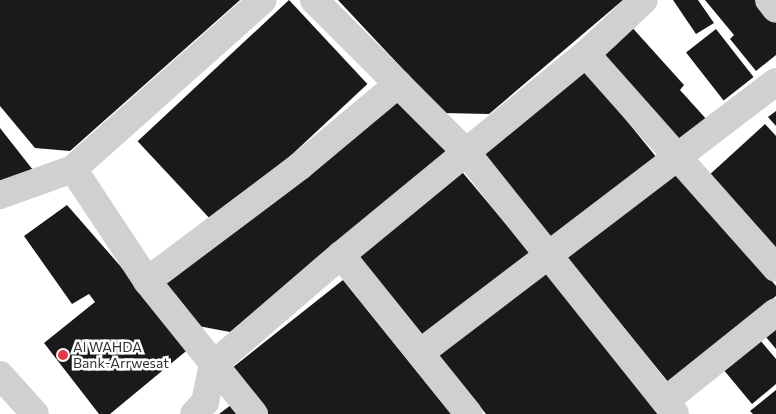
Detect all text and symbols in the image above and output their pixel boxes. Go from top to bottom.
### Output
place label: Al WAHDA Bank-Arrwesat [73,339,169,372]
marker: Al WAHDA Bank-Arrwesat [57,349,69,361]

